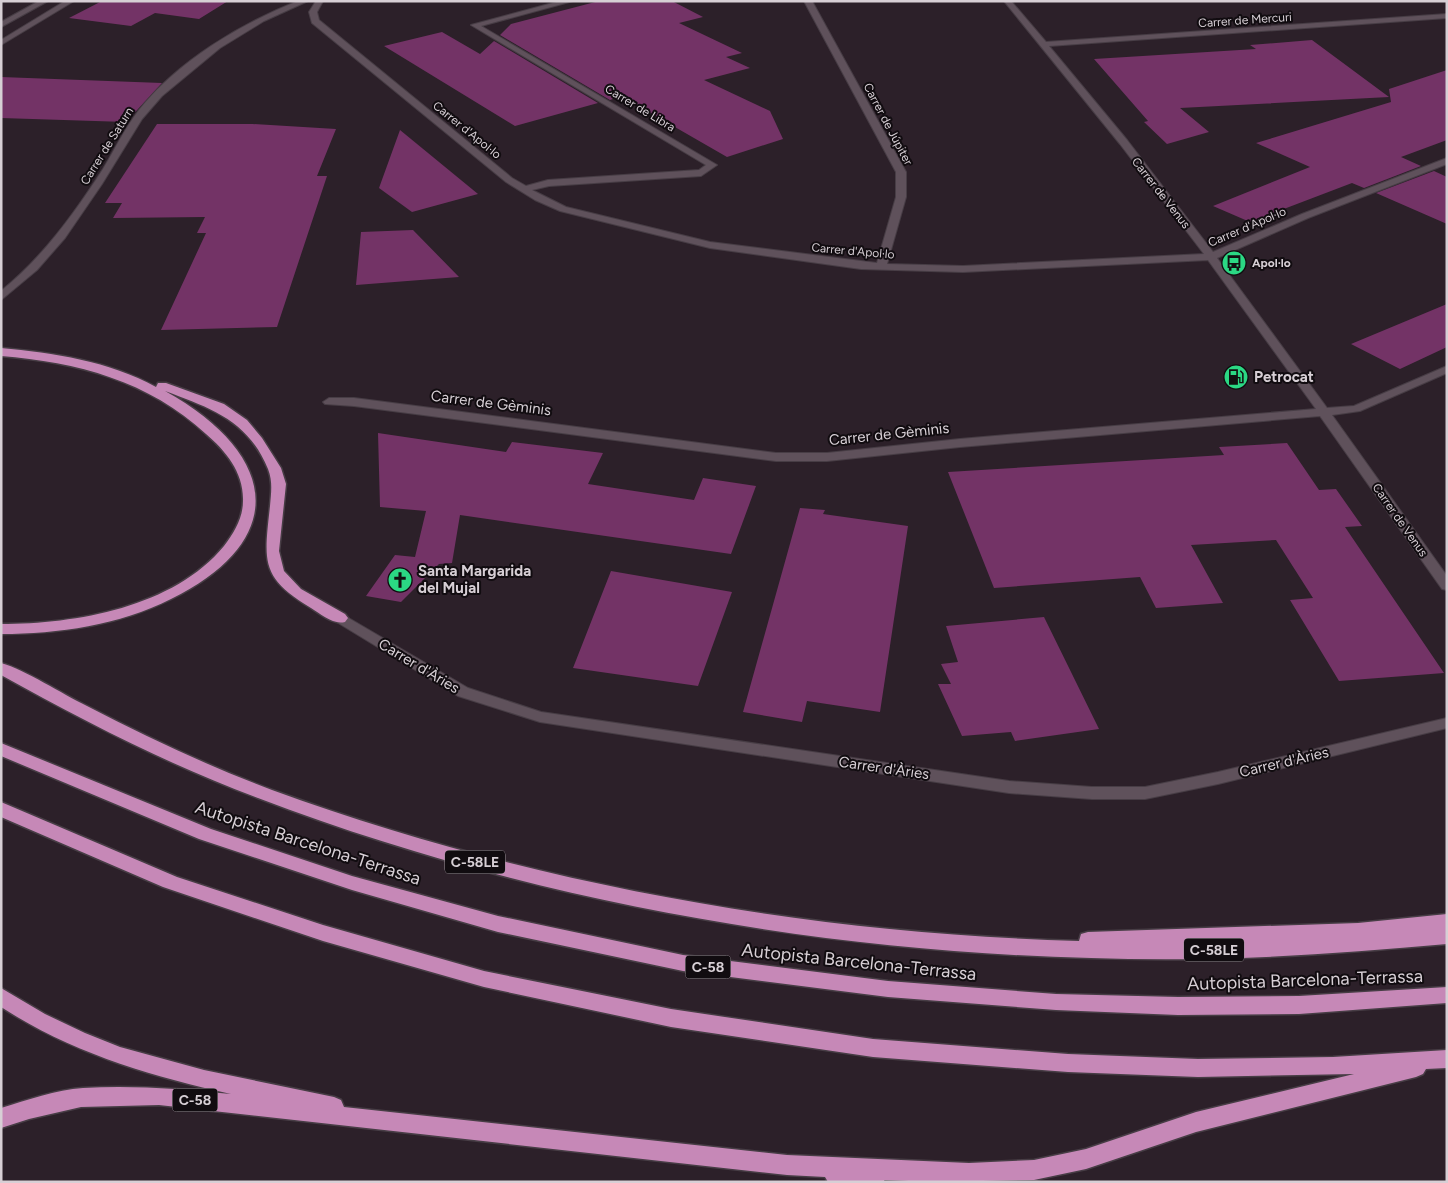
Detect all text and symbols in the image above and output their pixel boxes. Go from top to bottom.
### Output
street label: Carrer de Mercuri [1198,10,1292,30]
street label: Carrer de Júpiter [860,81,916,167]
street label: Carrer de Libra [602,82,678,134]
street label: Carrer d'Apol·lo [430,98,504,162]
street label: Carrer de Saturn [78,105,137,187]
street label: Carrer de Venus [1129,155,1193,232]
street label: Carrer d'Apol·lo [1206,204,1288,250]
street label: Carrer d'Apol·lo [811,240,895,262]
bus stop icon: Apol·lo [1221,250,1247,276]
place label: Apol·lo [1252,256,1291,270]
fuel station icon: Petrocat [1223,364,1249,390]
place label: Petrocat [1254,368,1314,386]
street label: Carrer de Gèminis [430,387,552,419]
street label: Carrer de Gèminis [828,419,950,449]
street label: Carrer de Venus [1369,481,1431,560]
place label: Santa Margarida del Mujal [418,562,531,597]
church icon: Santa Margarida del Mujal [387,567,413,593]
street label: Carrer d'Àries [375,635,463,697]
street label: Carrer d'Àries [1238,743,1330,781]
street label: Carrer d'Àries [838,753,930,783]
street label: Autopista Barcelona-Terrassa [192,796,424,890]
road number: C-58LE [445,850,505,874]
road number: C-58LE [1184,938,1244,962]
street label: Autopista Barcelona-Terrassa [741,939,977,985]
road number: C-58 [686,956,730,979]
street label: Autopista Barcelona-Terrassa [1187,965,1423,995]
road number: C-58 [172,1088,218,1112]

